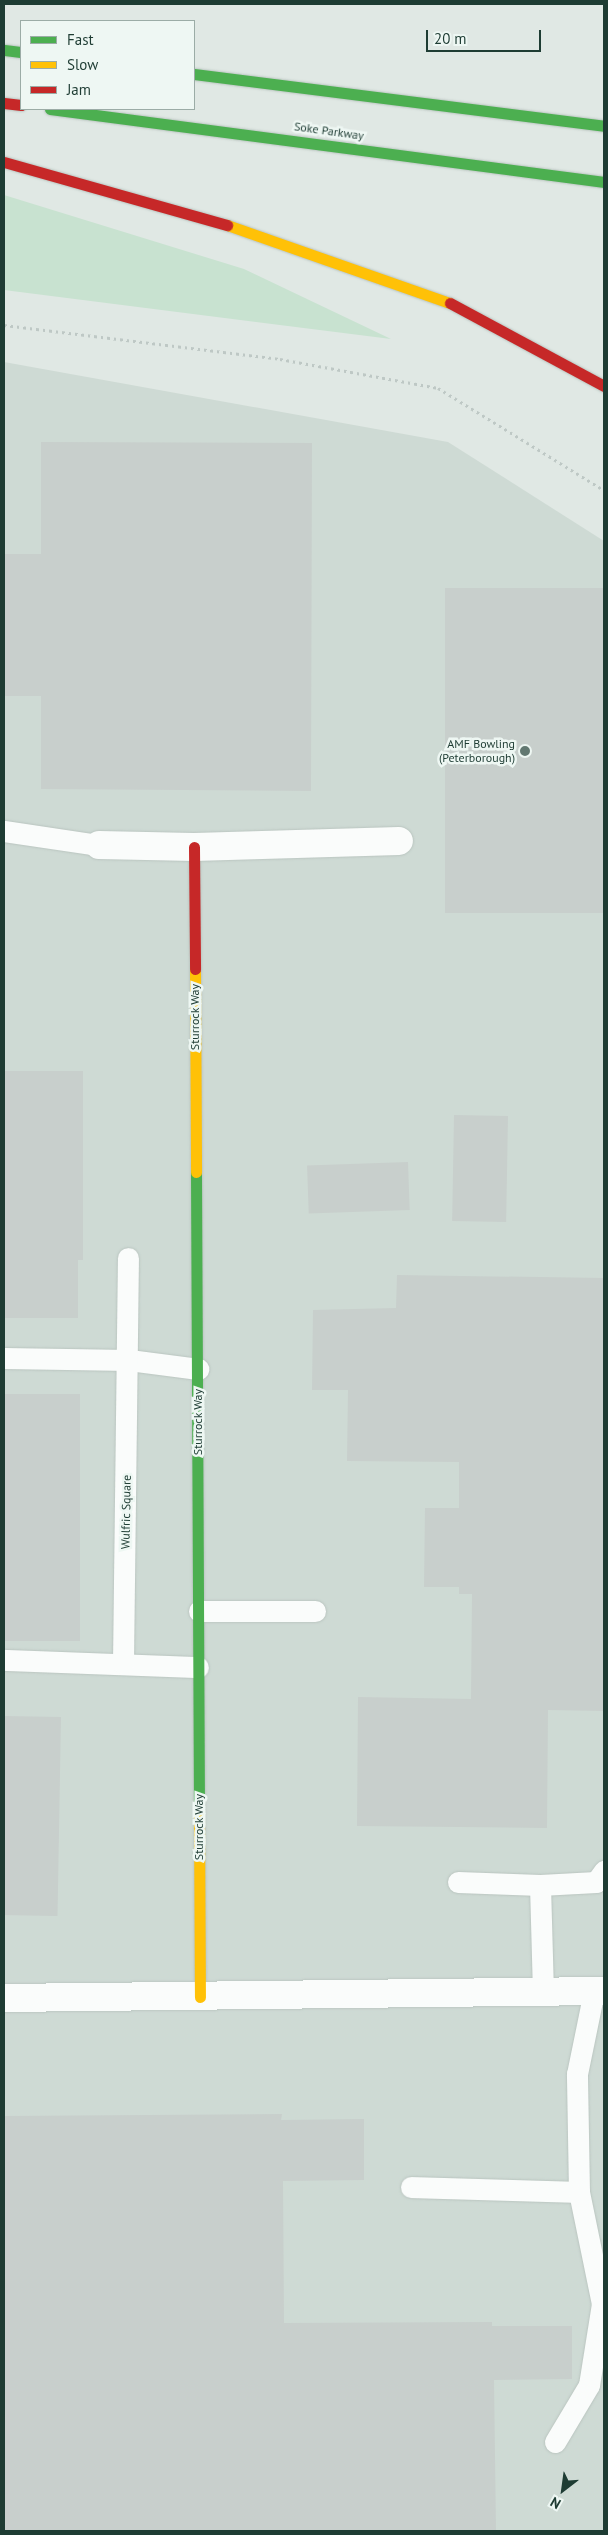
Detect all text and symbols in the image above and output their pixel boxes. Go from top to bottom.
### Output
legend [20,20,195,110]
scale bar [428,20,543,52]
text: 20 m [434,29,467,48]
text: Fast [67,30,94,49]
text: Slow [67,55,98,74]
text: Jam [67,80,91,99]
street label: Soke Parkway [293,119,365,143]
place label: AMF Bowling (Peterborough) [439,737,515,765]
marker: AMF Bowling (Peterborough) [519,745,531,757]
street label: Sturrock Way [188,984,202,1050]
street label: Sturrock Way [191,1389,205,1455]
street label: Wulfric Square [118,1475,134,1549]
street label: Sturrock Way [192,1794,206,1860]
north arrow [538,2465,588,2515]
text: N [547,2493,564,2513]

